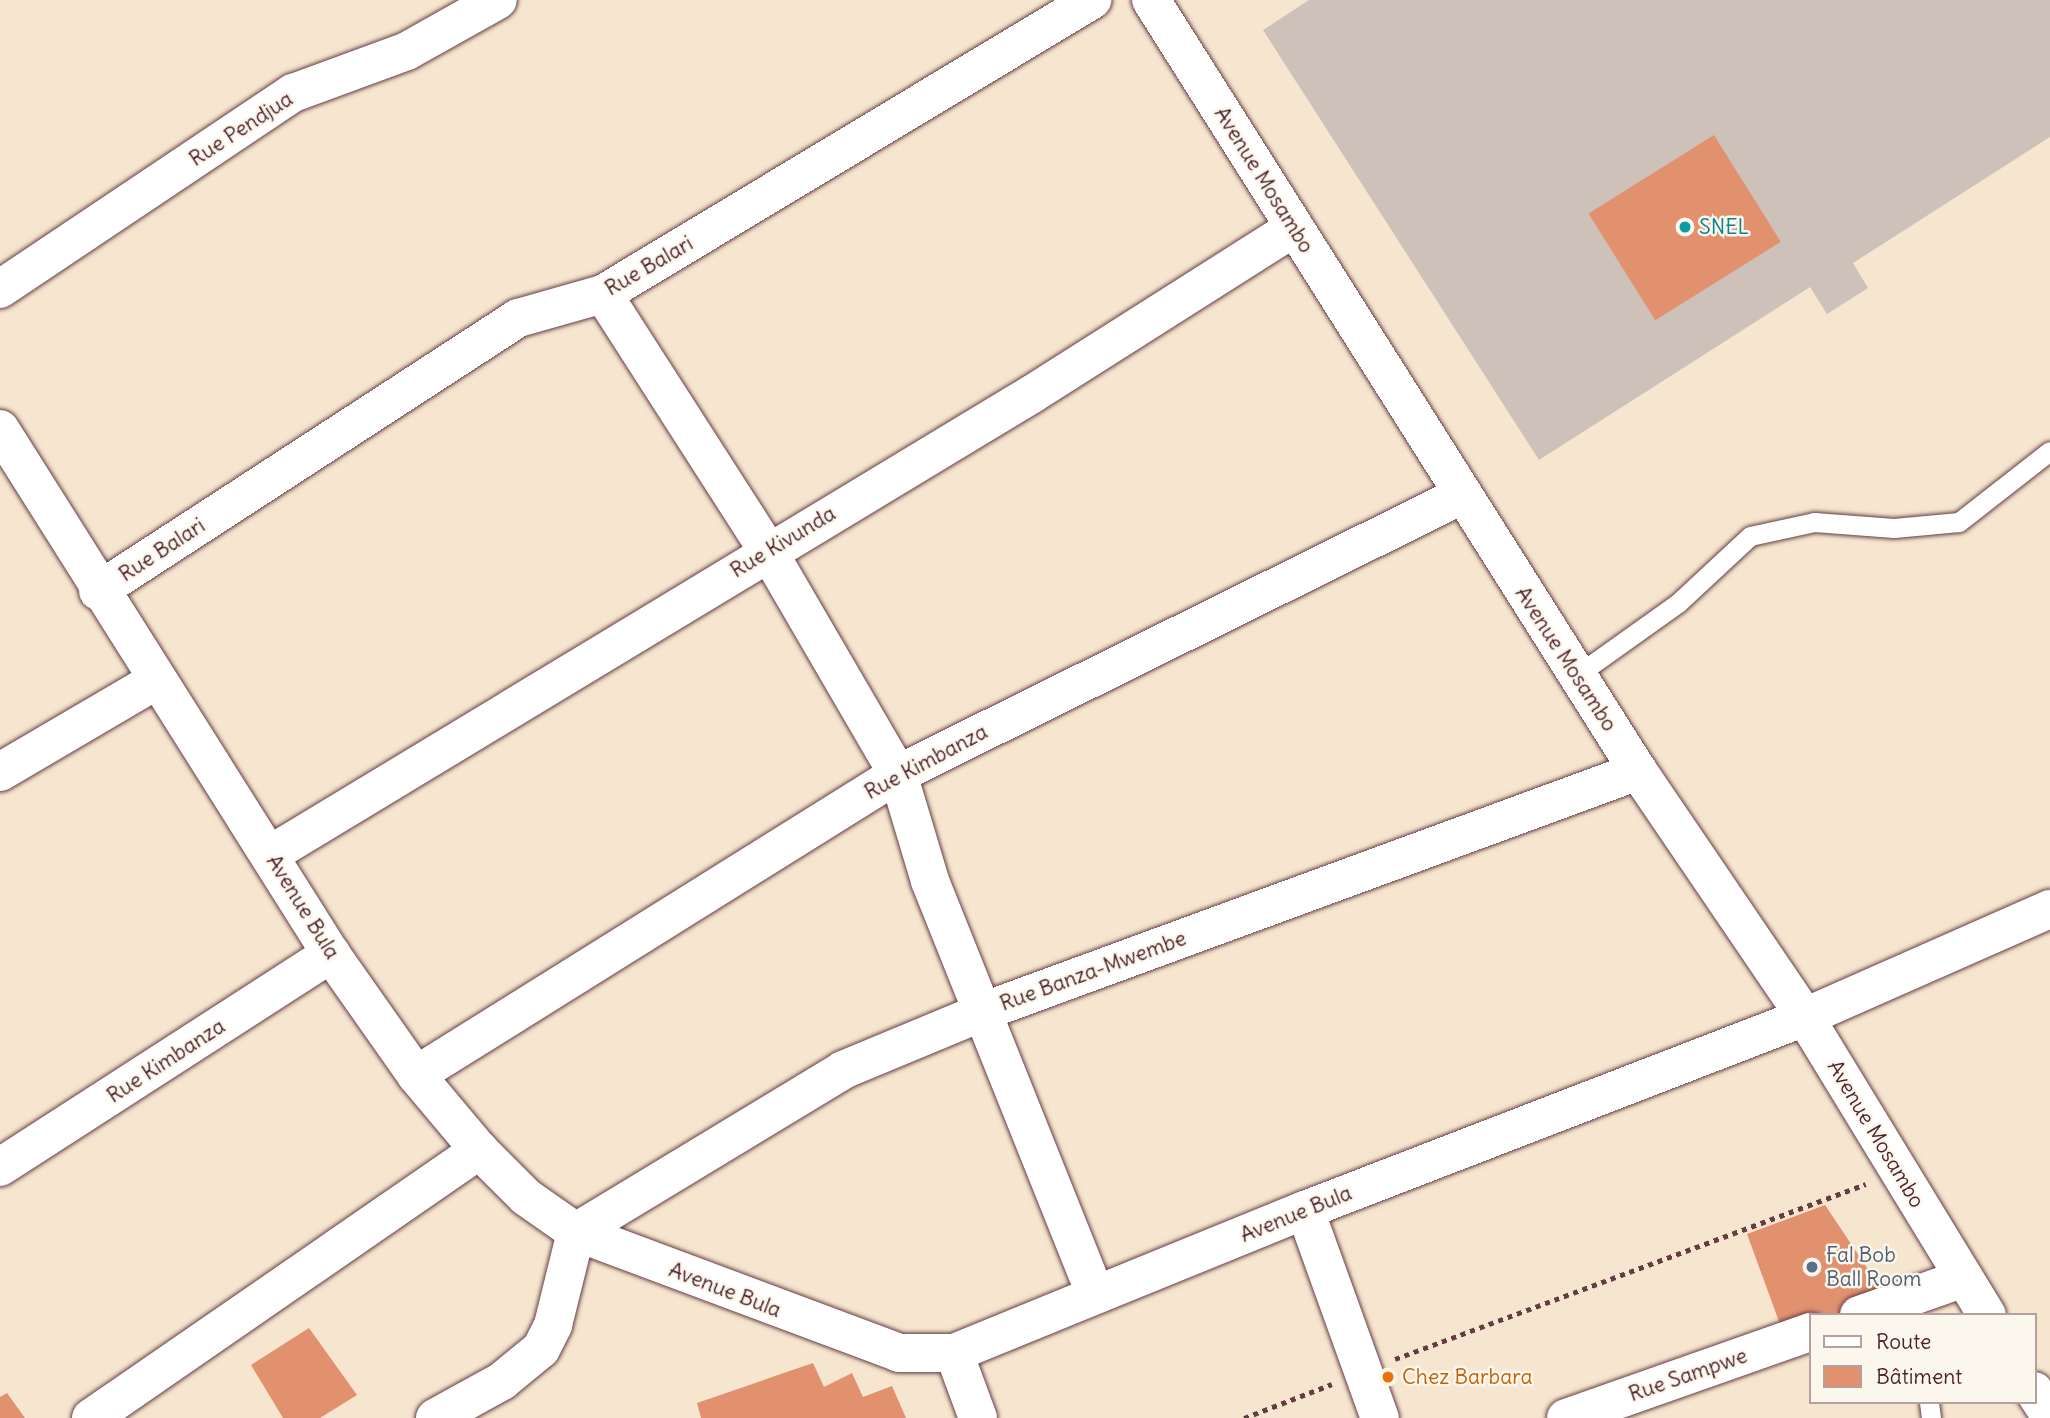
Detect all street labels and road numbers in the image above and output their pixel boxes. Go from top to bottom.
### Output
street label: Rue Pendjua [185,86,297,172]
street label: Avenue Mosambo [1209,102,1319,258]
street label: Rue Balari [601,231,697,301]
street label: Rue Kivunda [726,501,840,583]
street label: Rue Balari [114,513,210,587]
street label: Avenue Mosambo [1510,582,1622,736]
street label: Rue Kimbanza [860,719,992,805]
street label: Avenue Bula [261,850,345,964]
street label: Rue Banza-Mwembe [996,926,1190,1016]
street label: Rue Kimbanza [102,1014,230,1108]
street label: Avenue Mosambo [1822,1056,1930,1212]
street label: Avenue Bula [1237,1180,1355,1248]
street label: Avenue Bula [665,1257,785,1323]
street label: Rue Sampwe [1625,1343,1751,1407]

